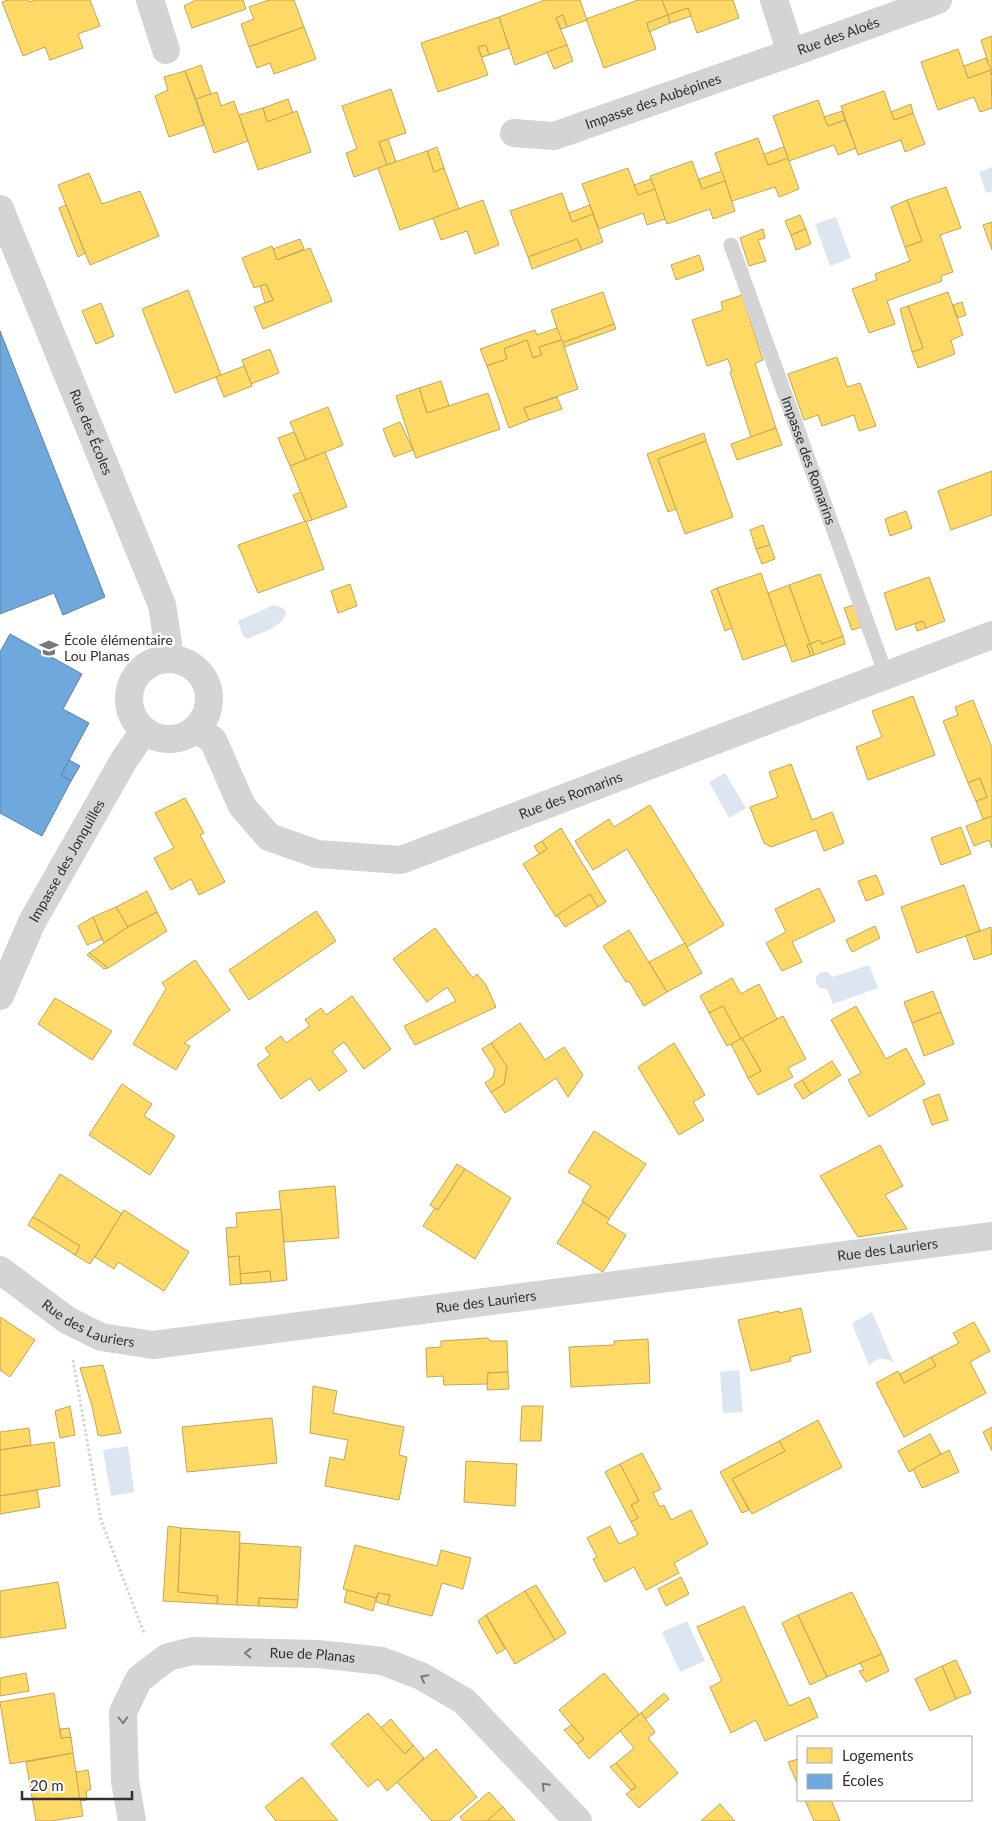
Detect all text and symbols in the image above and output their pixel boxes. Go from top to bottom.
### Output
street label: Rue des Aloés [795,13,881,58]
street label: Impasse des Aubépines [583,69,723,132]
street label: Rue des Écoles [67,386,117,477]
street label: Impasse des Romarins [778,394,840,527]
place label: École élémentaire Lou Planas [64,631,173,664]
school or university icon: École élémentaire Lou Planas [38,637,60,659]
street label: Rue des Romarins [516,768,624,822]
street label: Impasse des Jonquilles [25,796,108,925]
street label: Rue des Lauriers [836,1234,939,1264]
street label: Rue des Lauriers [435,1286,537,1316]
street label: Rue des Lauriers [39,1295,136,1350]
street label: Rue de Planas [270,1644,356,1666]
one-way arrow [244,1647,252,1658]
one-way arrow [421,1675,430,1685]
one-way arrow [118,1716,128,1724]
legend [797,1736,972,1801]
text: Logements [842,1746,914,1764]
scale bar [22,1768,132,1800]
text: Écoles [842,1771,884,1789]
text: 20 m [30,1776,64,1794]
one-way arrow [542,1782,551,1791]

